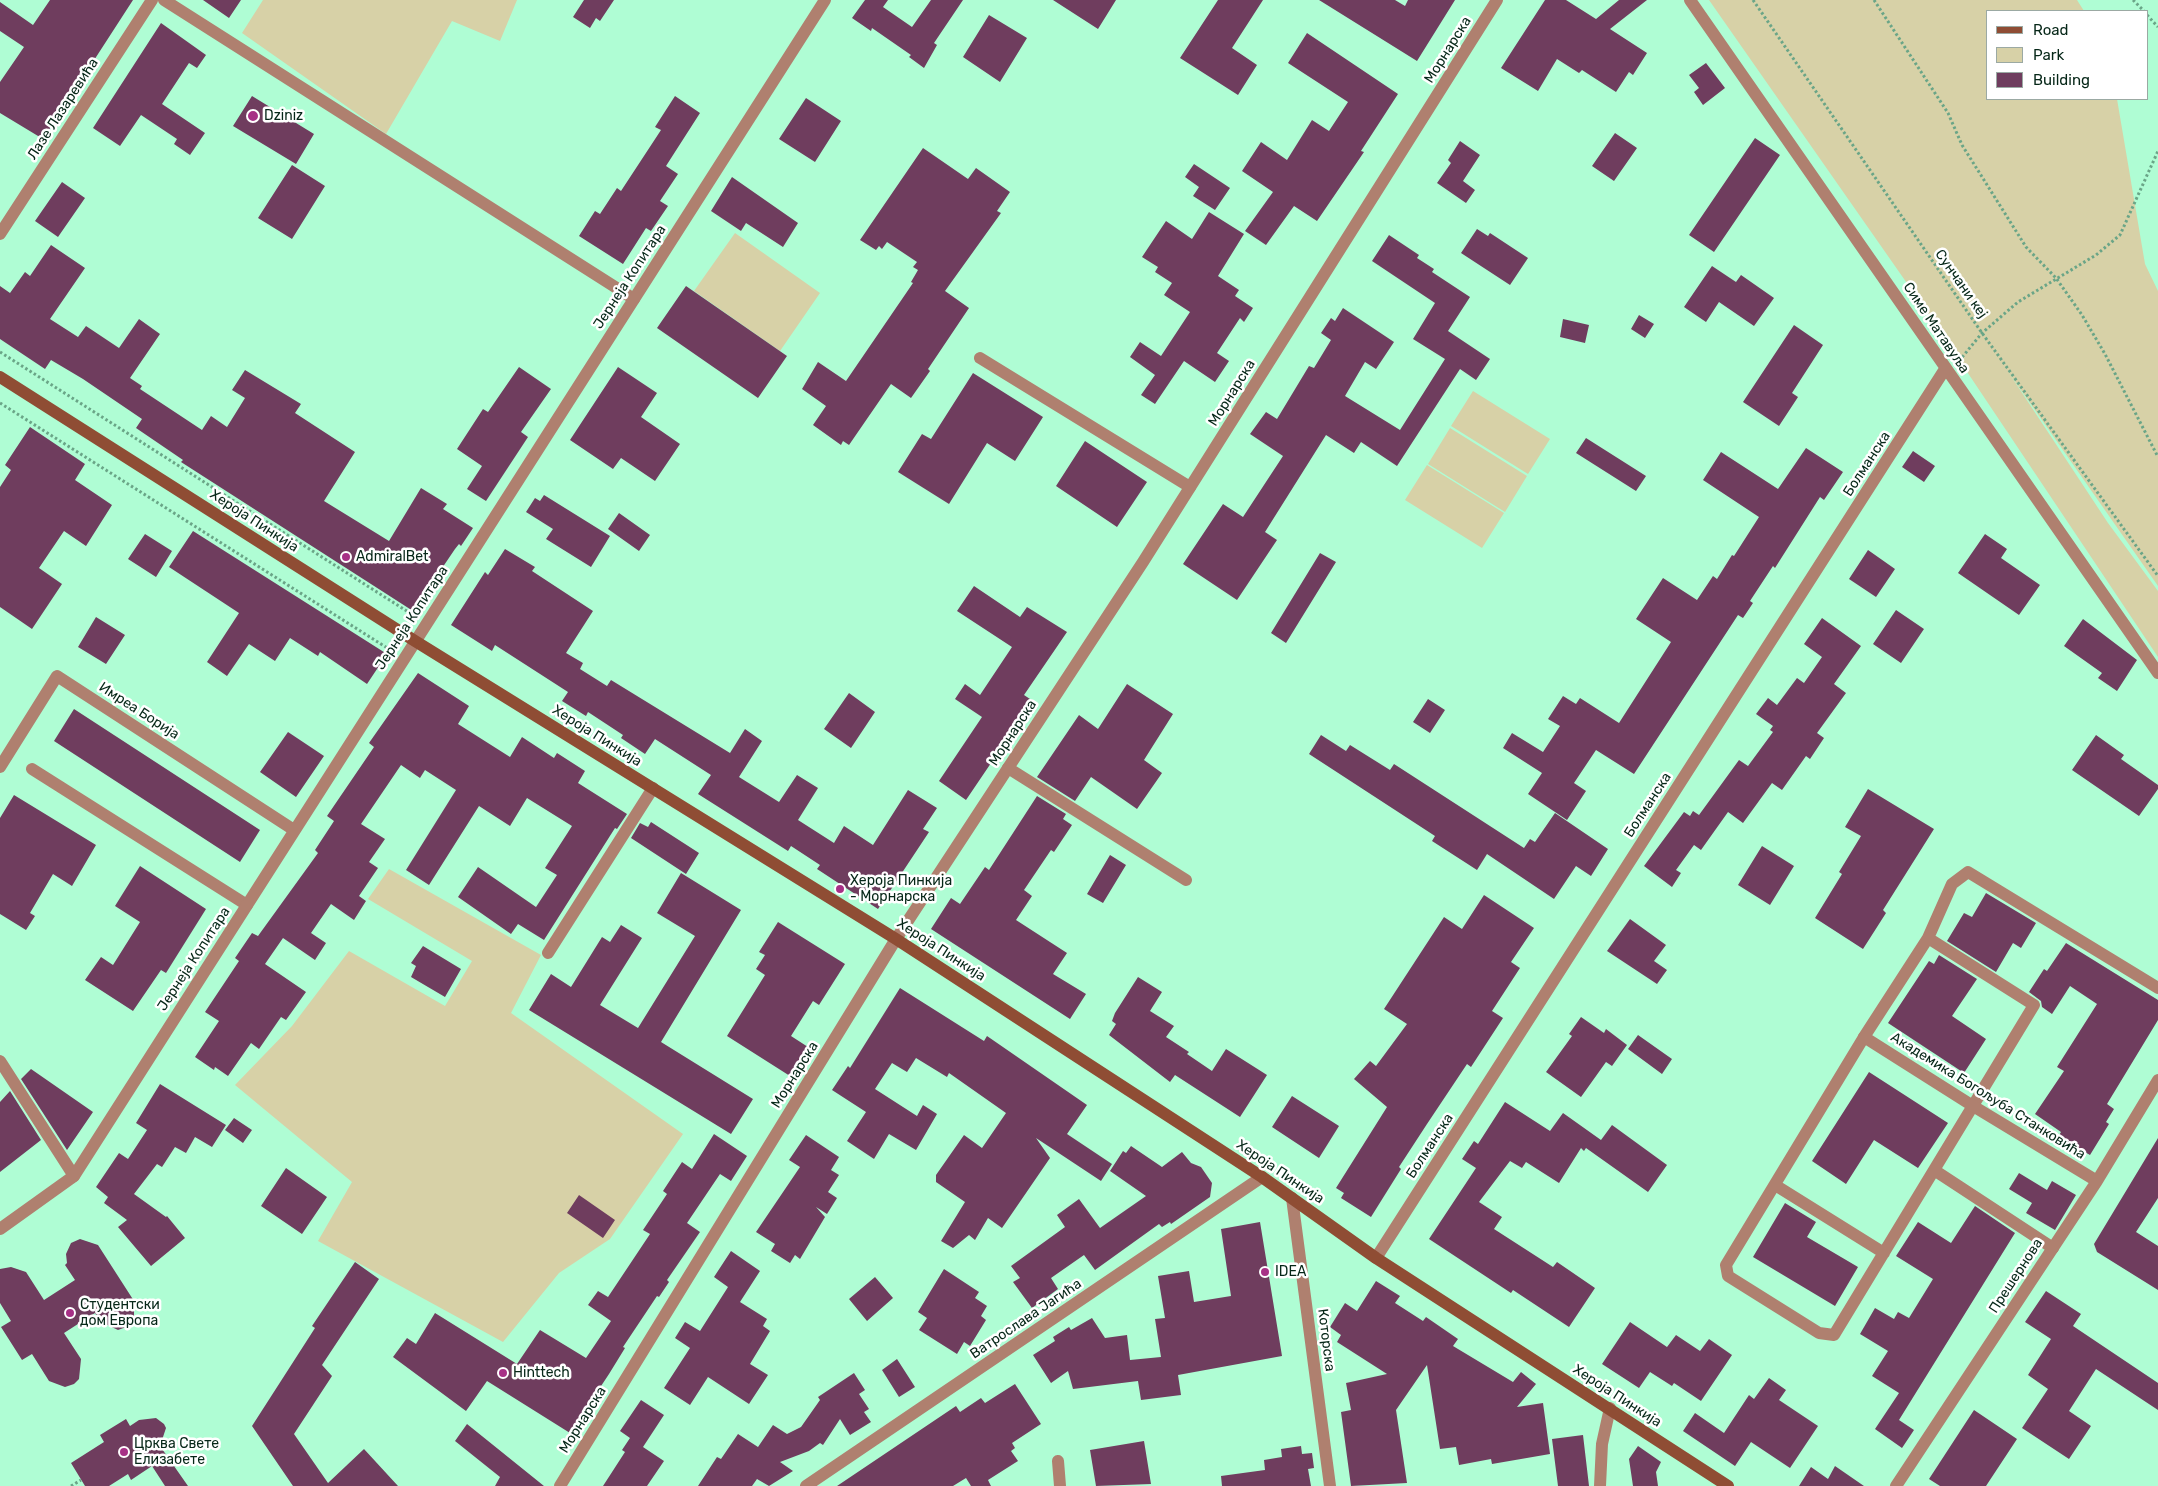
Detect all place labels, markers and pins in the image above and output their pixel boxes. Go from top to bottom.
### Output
place label: Dziniz [264,108,303,124]
marker: Dziniz [246,109,260,123]
place label: AdmiralBet [356,549,428,565]
marker: AdmiralBet [340,551,352,563]
place label: Хероја Пинкија - Морнарска [850,873,952,906]
marker: Хероја Пинкија - Морнарска [834,883,846,895]
place label: IDEA [1275,1264,1306,1280]
marker: IDEA [1259,1266,1271,1278]
place label: Студентски дом Европа [80,1297,160,1330]
marker: Студентски дом Европа [64,1307,76,1319]
place label: Hinttech [513,1365,570,1381]
marker: Hinttech [497,1367,509,1379]
place label: Црква Свете Елизабете [134,1436,219,1468]
marker: Црква Свете Елизабете [118,1446,130,1458]

